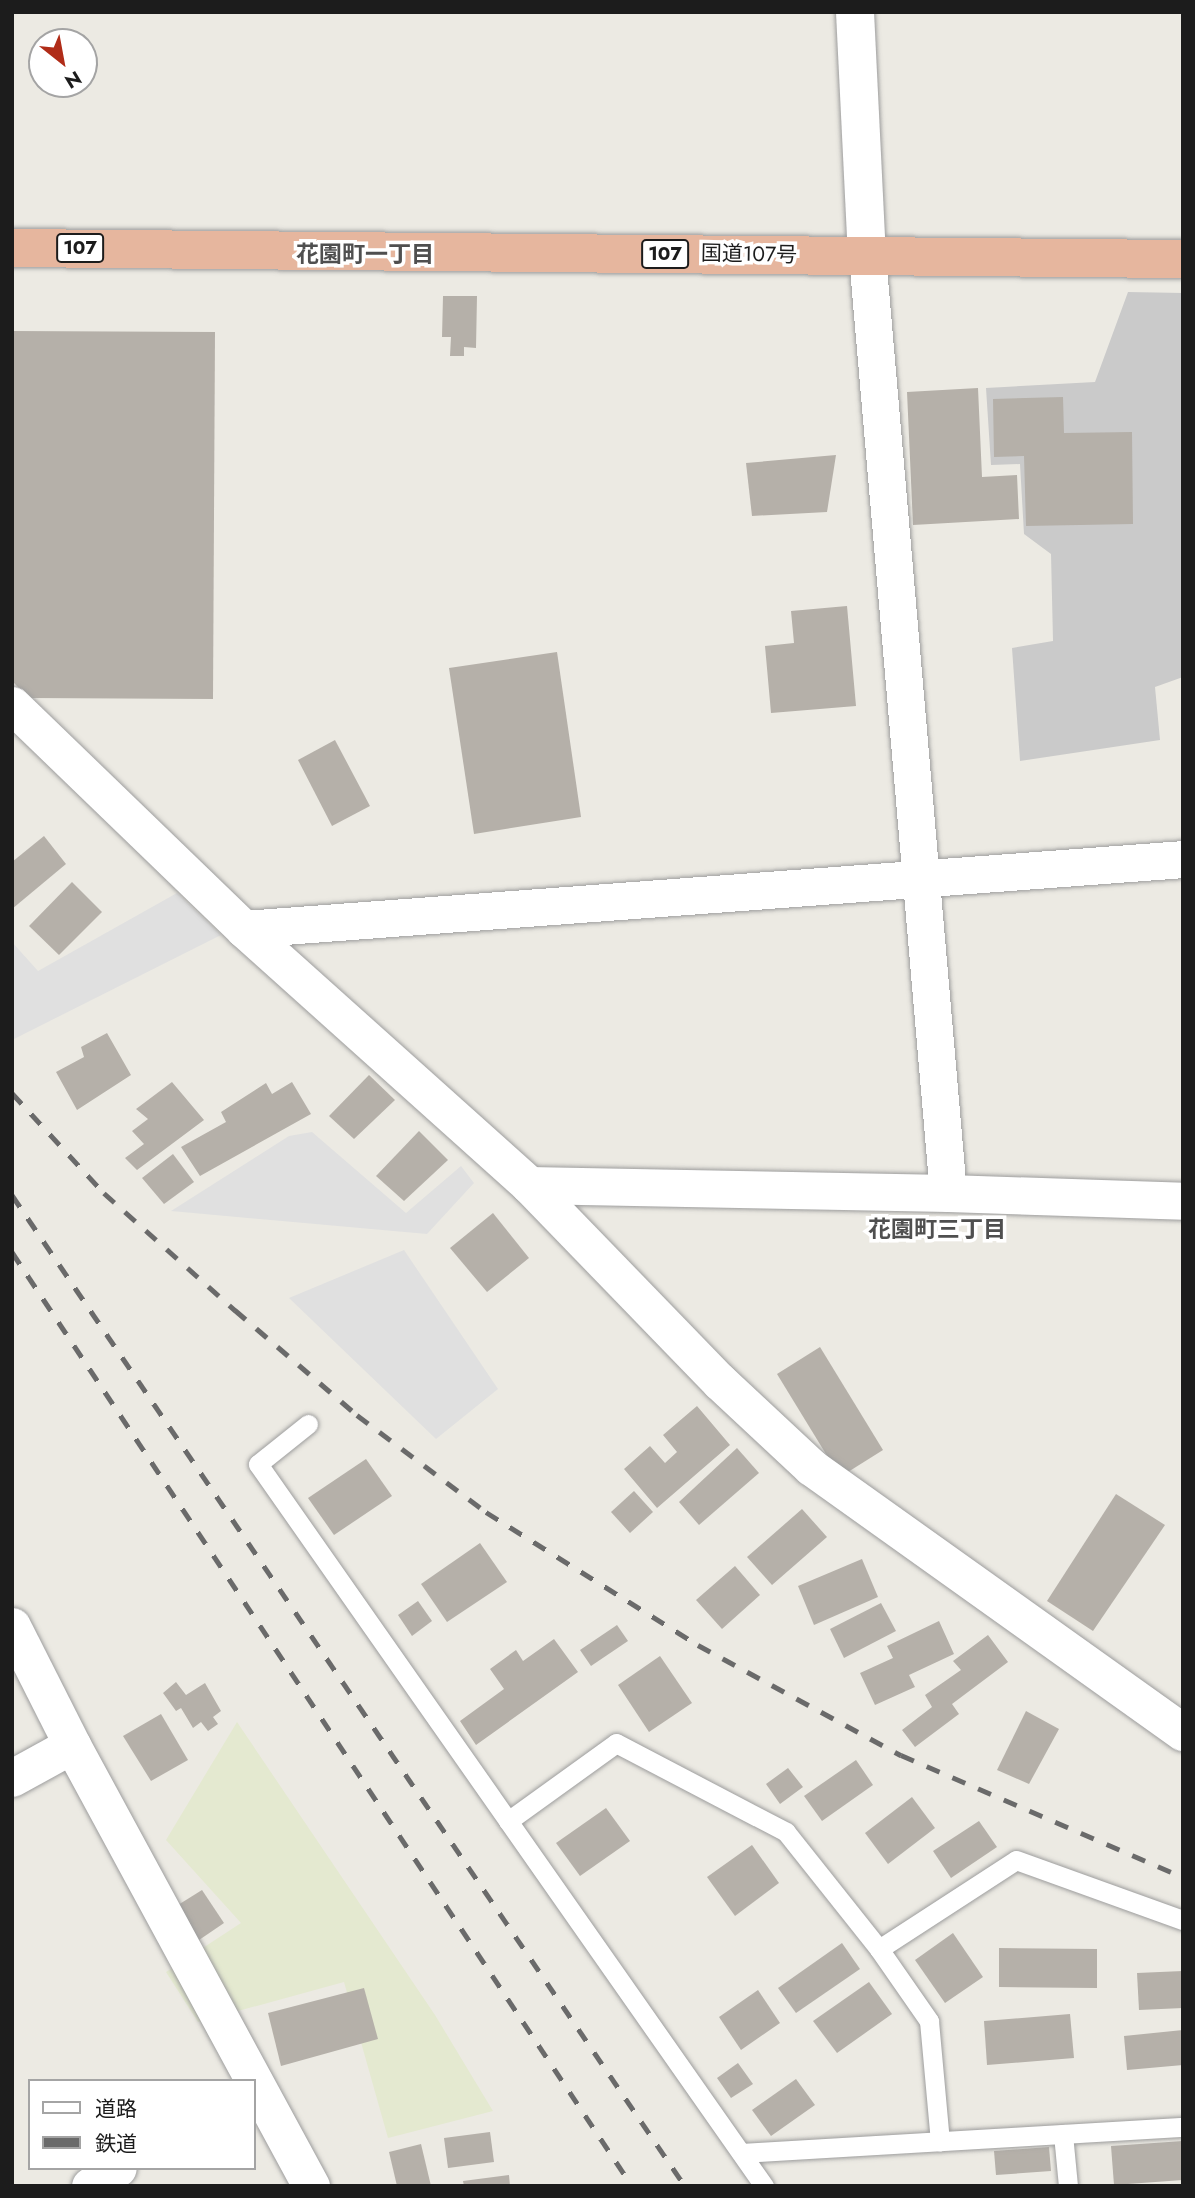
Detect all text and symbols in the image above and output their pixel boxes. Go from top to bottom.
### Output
north arrow [28,28,98,98]
text: N [60,64,86,95]
road number: 107 [56,232,104,264]
road number: 107 [640,238,690,270]
district label: 花園町一丁目 [296,240,434,268]
street label: 国道107号 [701,241,797,267]
district label: 花園町三丁目 [868,1215,1006,1243]
legend [28,2079,256,2170]
text: 道路 [95,2094,137,2124]
text: 鉄道 [95,2129,137,2159]

